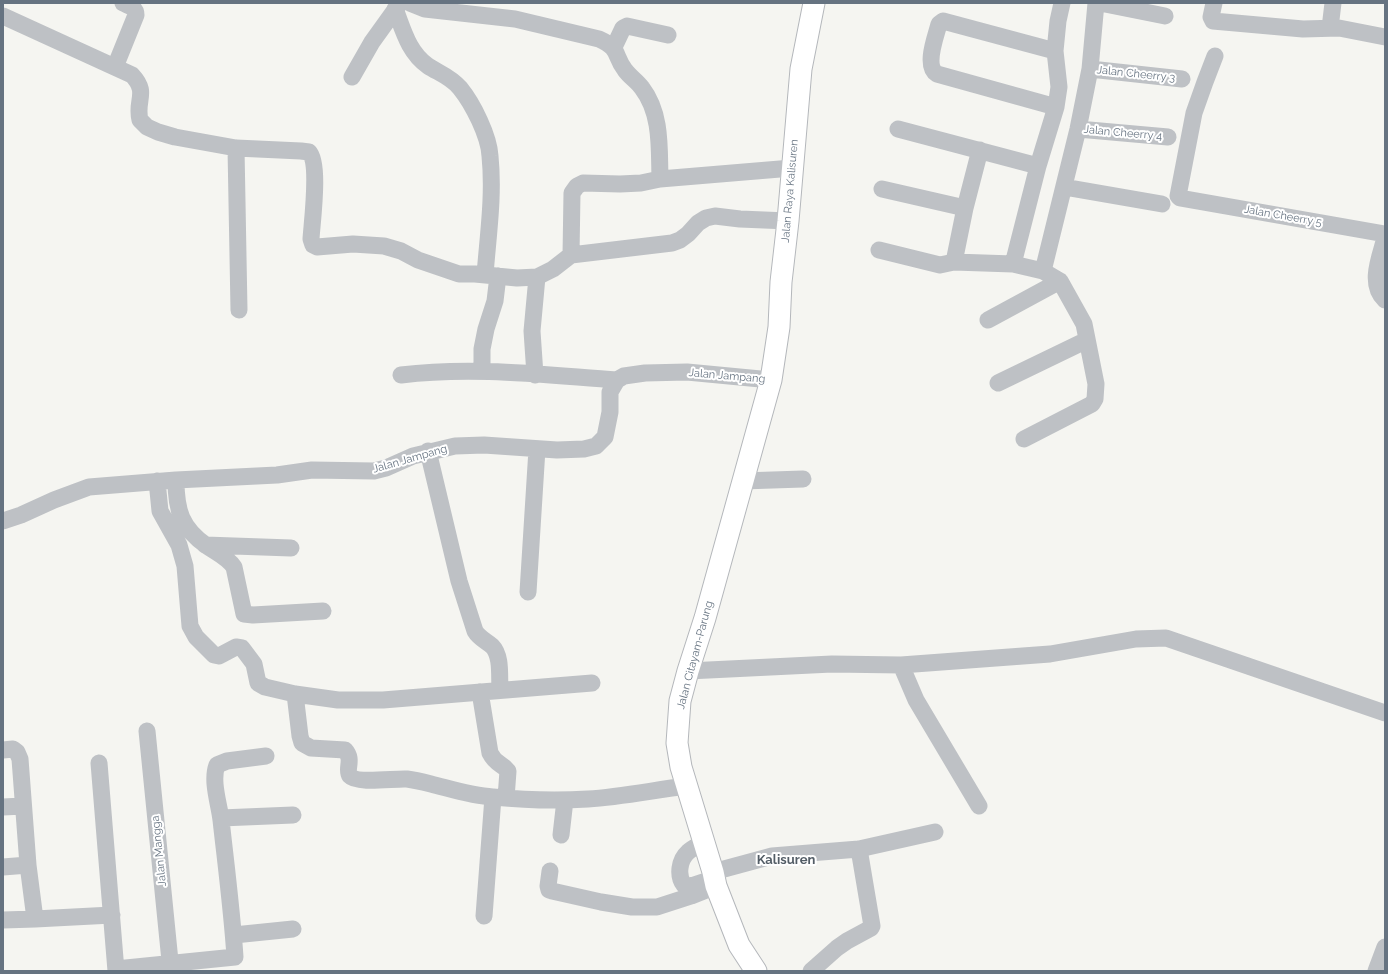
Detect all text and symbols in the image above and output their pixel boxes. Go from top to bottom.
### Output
street label: Jalan Cheerry 3 [1096,63,1176,85]
street label: Jalan Cheerry 4 [1083,123,1163,143]
street label: Jalan Raya Kalisuren [779,139,801,243]
street label: Jalan Cheerry 5 [1243,203,1323,229]
street label: Jalan Jampang [688,366,766,386]
street label: Jalan Jampang [371,442,449,476]
street label: Jalan Citayam-Parung [674,599,716,711]
street label: Jalan Mangga [149,815,169,887]
district label: Kalisuren [757,852,815,868]

